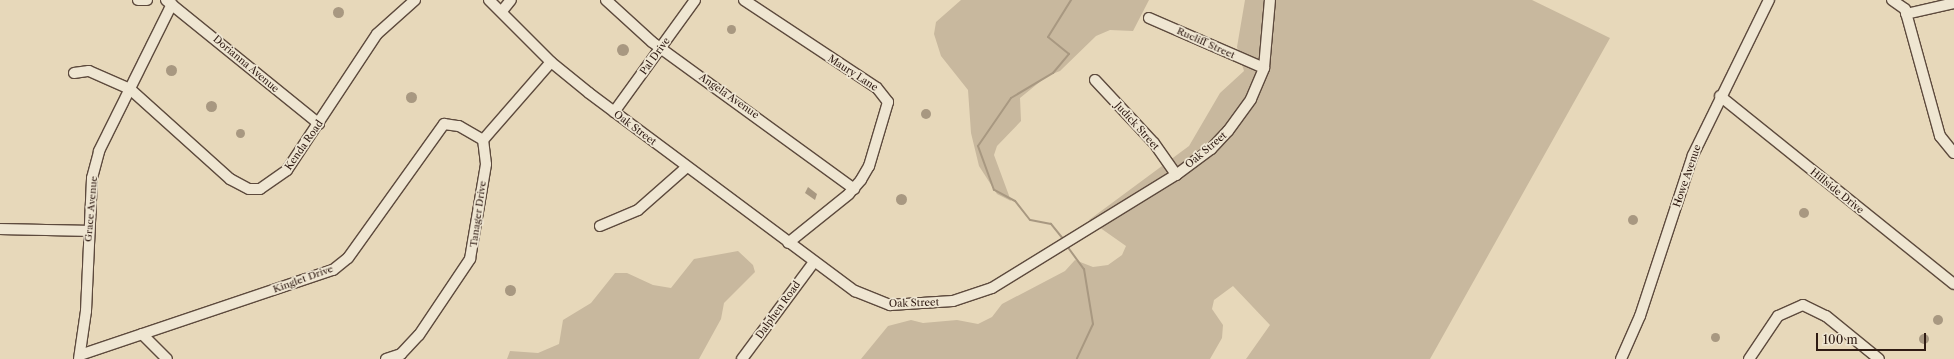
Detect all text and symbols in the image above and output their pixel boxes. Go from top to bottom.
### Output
street label: Rucliff Street [1175,25,1237,61]
street label: Dorianna Avenue [210,33,282,95]
street label: Pal Drive [637,35,673,77]
street label: Maury Lane [826,52,880,94]
street label: Angela Avenue [696,71,762,121]
street label: Judick Street [1112,99,1162,153]
street label: Oak Street [611,108,659,148]
street label: Kenda Road [282,118,326,172]
street label: Oak Street [1183,129,1229,171]
street label: Howe Avenue [1671,143,1703,209]
street label: Hillside Drive [1808,166,1866,216]
street label: Grace Avenue [82,175,100,243]
street label: Tanager Drive [467,180,489,248]
street label: Kinglet Drive [271,263,335,295]
street label: Dalphen Road [753,279,803,341]
street label: Oak Street [889,296,939,310]
scale bar [1818,325,1928,351]
text: 100 m [1823,332,1858,347]

